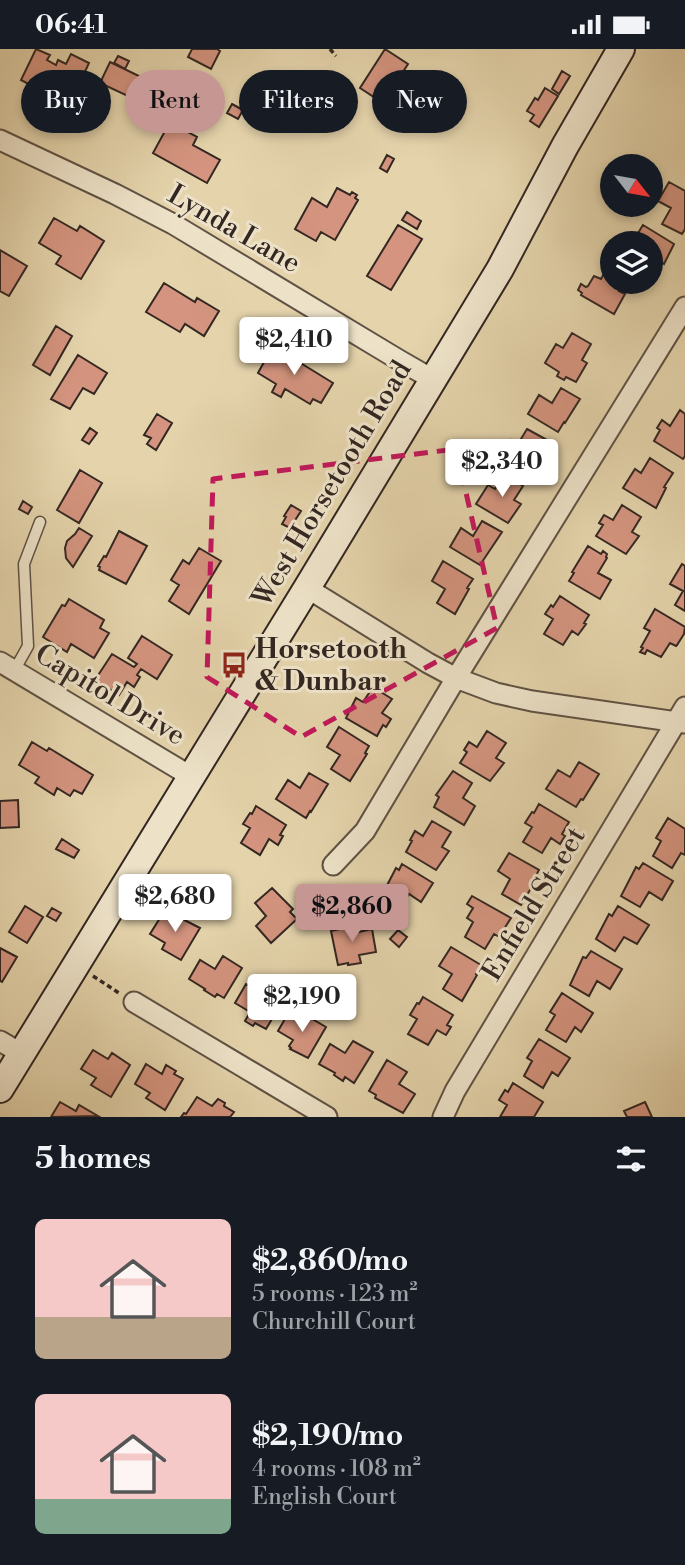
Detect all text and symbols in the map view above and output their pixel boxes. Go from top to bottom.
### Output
text: 06:41 [35,9,107,41]
chip: Buy [21,70,111,133]
chip: Rent [125,70,225,133]
chip: Filters [239,70,358,133]
chip: New [372,70,467,133]
north arrow [600,154,663,217]
map controls [600,154,663,294]
street label: Lynda Lane [161,177,307,281]
button: layers [600,231,663,294]
pin: $2,410 [237,317,351,377]
text: $2,410 [255,326,333,354]
street label: West Horsetooth Road [244,354,419,614]
pin: $2,340 [445,440,559,499]
text: $2,340 [461,448,543,476]
place label: Horsetooth & Dunbar [255,632,407,699]
street label: Capitol Drive [28,636,192,754]
bus stop icon: Horsetooth & Dunbar [219,650,249,680]
street label: Enfield Street [474,821,594,987]
pin: $2,680 [118,875,232,934]
text: $2,680 [135,883,215,911]
pin: $2,860 [295,885,409,944]
text: $2,860 [312,893,392,921]
pin: $2,190 [245,975,359,1034]
text: $2,190 [263,983,341,1011]
text: 5 homes [35,1140,151,1178]
icon: filters [612,1140,650,1178]
text: $2,860/mo [252,1242,408,1280]
icon: home [91,1247,175,1331]
text: 5 rooms · 123 m² [252,1280,418,1308]
text: Churchill Court [252,1308,416,1336]
text: $2,190/mo [252,1417,403,1455]
icon: home [91,1422,175,1506]
text: 4 rooms · 108 m² [252,1455,421,1483]
text: English Court [252,1483,397,1511]

